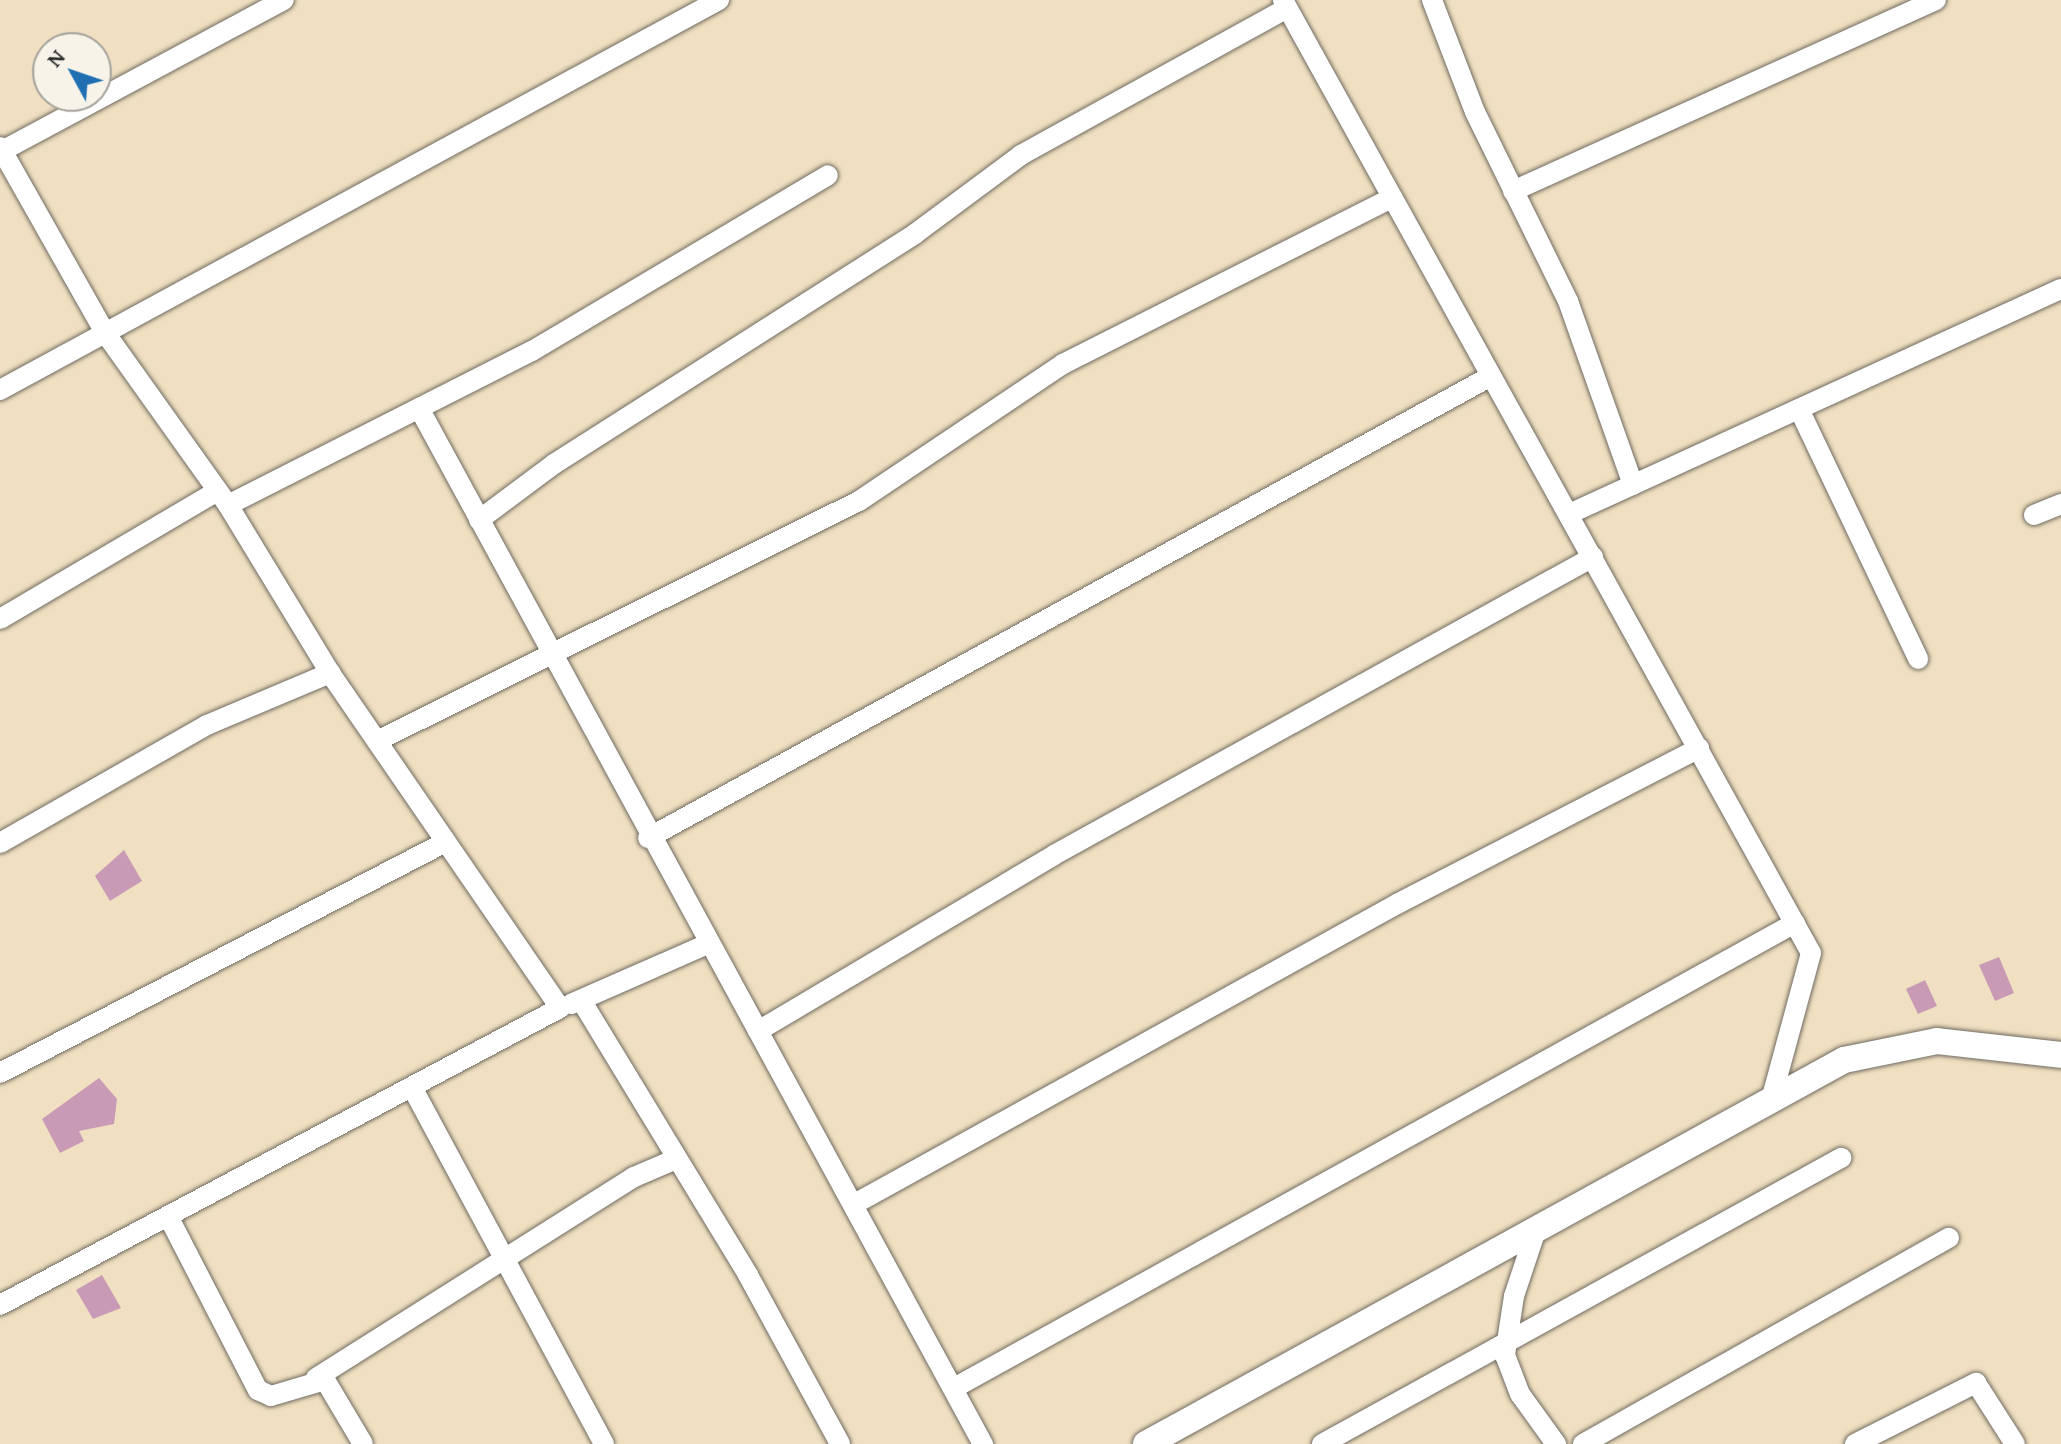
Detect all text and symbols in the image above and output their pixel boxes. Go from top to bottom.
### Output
north arrow [32,32,112,112]
text: N [38,42,72,74]

